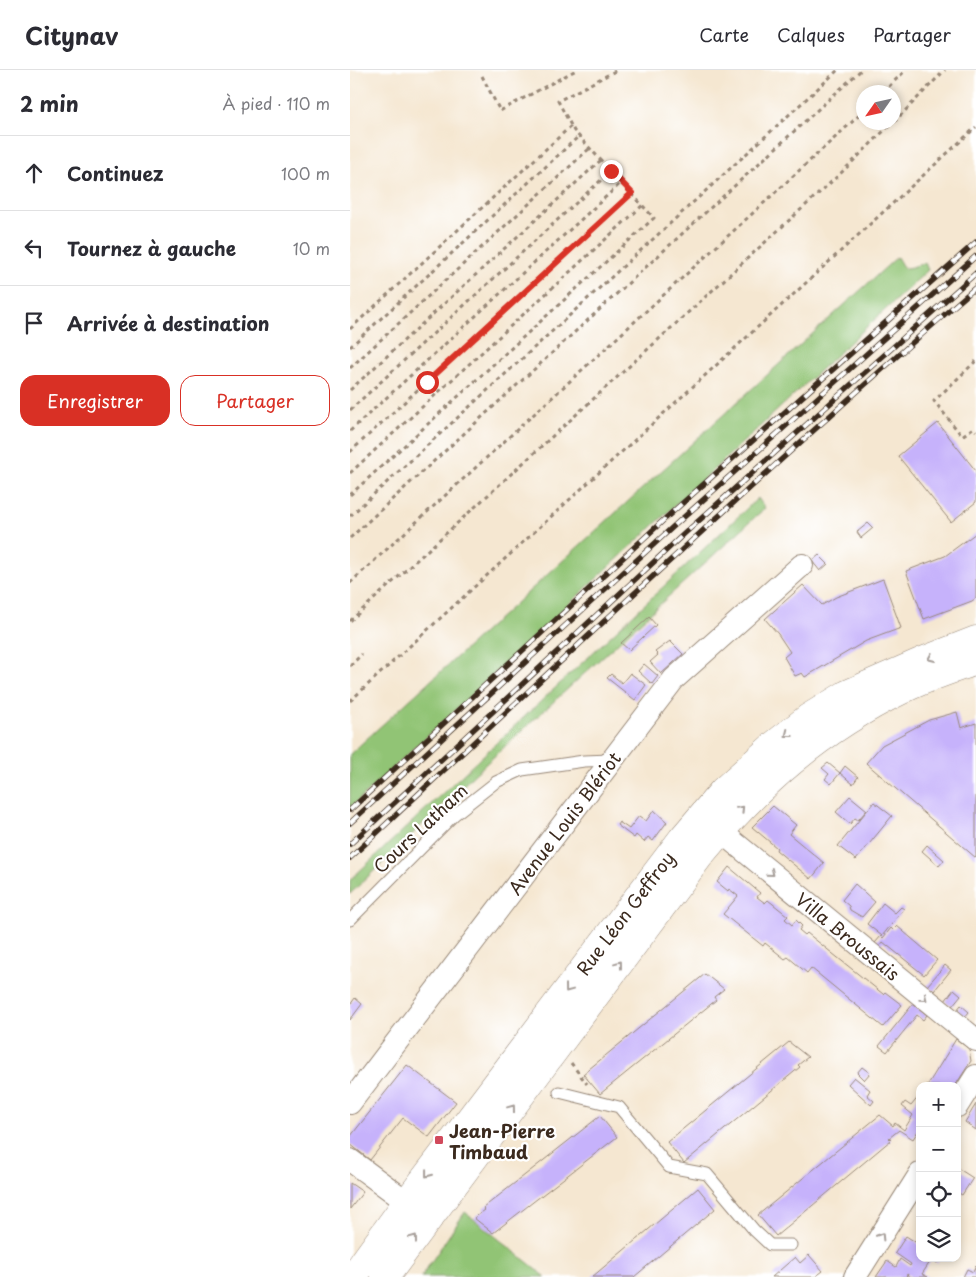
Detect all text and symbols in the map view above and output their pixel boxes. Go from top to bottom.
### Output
text: Citynav [25,17,118,53]
text: Carte [699,21,749,48]
text: Calques [777,21,845,48]
text: Partager [873,21,951,48]
north arrow [856,85,901,130]
text: 2 min [20,87,79,119]
text: À pied · 110 m [222,91,330,115]
icon: ahead [20,159,48,187]
text: Continuez [67,159,164,187]
route end [600,160,623,183]
text: 100 m [281,161,330,185]
icon: left [20,234,48,262]
text: Tournez à gauche [67,234,236,262]
text: 10 m [293,236,330,260]
icon: arrive [20,309,48,337]
text: Arrivée à destination [67,309,270,337]
route start [416,371,439,394]
button: Enregistrer [20,375,170,426]
button: Partager [180,375,330,426]
one-way arrow [927,651,936,662]
one-way arrow [784,728,794,737]
street label: Avenue Louis Blériot [501,746,627,900]
street label: Cours Latham [367,777,473,879]
one-way arrow [736,806,745,815]
street label: Rue Léon Geffroy [569,845,681,981]
one-way arrow [765,867,774,875]
street label: Villa Broussais [790,886,906,986]
one-way arrow [613,960,622,970]
one-way arrow [566,983,574,992]
one-way arrow [918,992,927,1000]
map controls [916,1082,961,1262]
button: + [916,1082,961,1127]
one-way arrow [506,1104,515,1114]
place label: Jean-Pierre Timbaud [449,1117,555,1165]
button: − [916,1127,961,1172]
marker: Jean-Pierre Timbaud [433,1134,445,1146]
one-way arrow [426,1168,434,1177]
button: locate [916,1172,961,1217]
button: layers [916,1217,961,1262]
one-way arrow [874,1232,884,1241]
one-way arrow [409,1235,417,1244]

